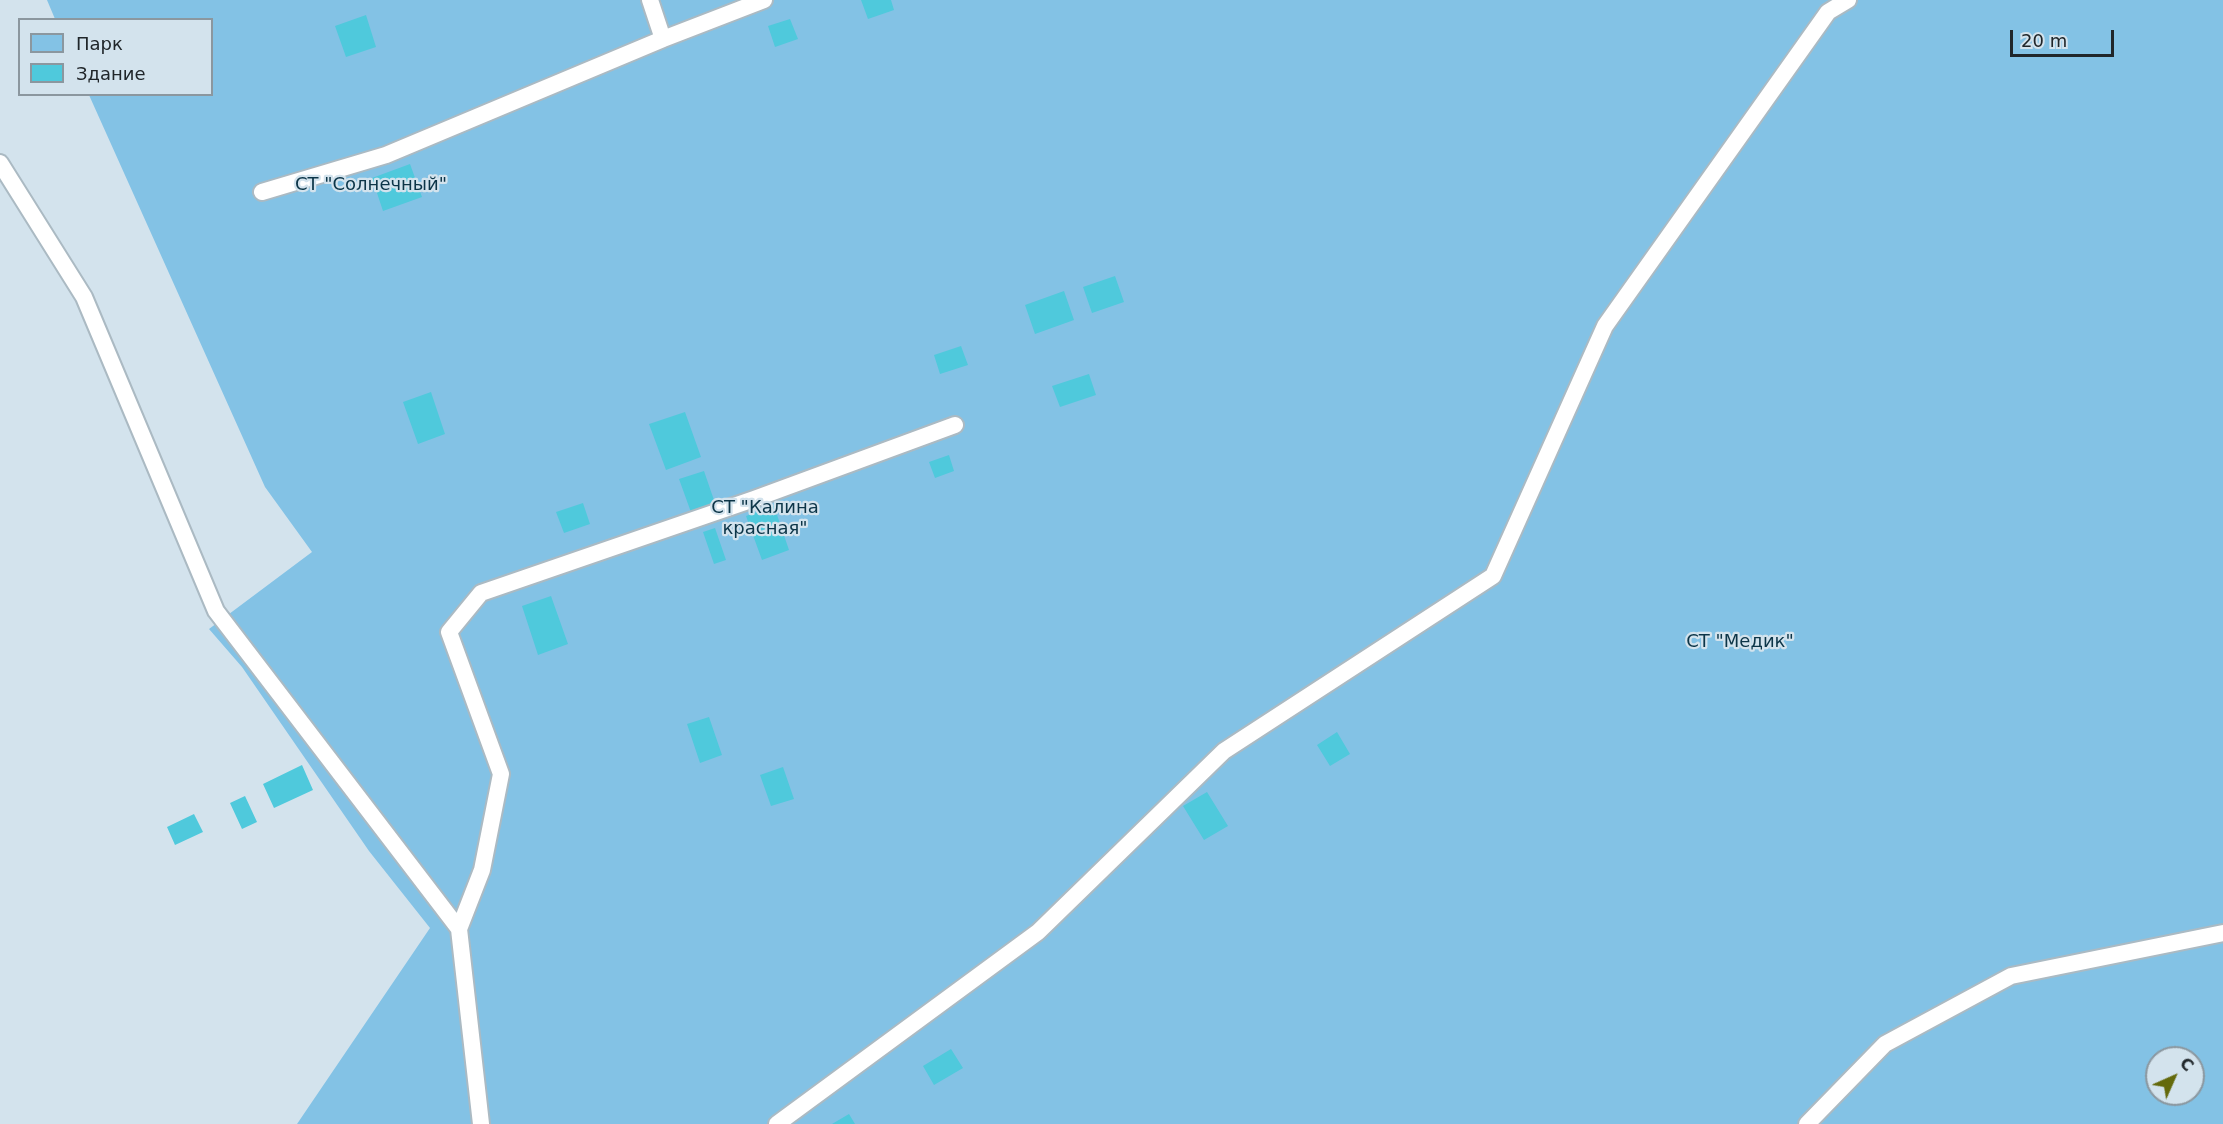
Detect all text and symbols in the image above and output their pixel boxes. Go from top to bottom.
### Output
legend [18,18,213,96]
scale bar [2013,18,2116,56]
text: 20 m [2021,30,2067,51]
text: Парк [76,33,123,54]
text: Здание [76,63,146,84]
park label: СТ "Солнечный" [295,174,447,196]
park label: СТ "Калина красная" [711,497,819,540]
park label: СТ "Медик" [1686,631,1794,653]
north arrow [2145,1046,2205,1106]
text: С [2176,1053,2198,1075]

